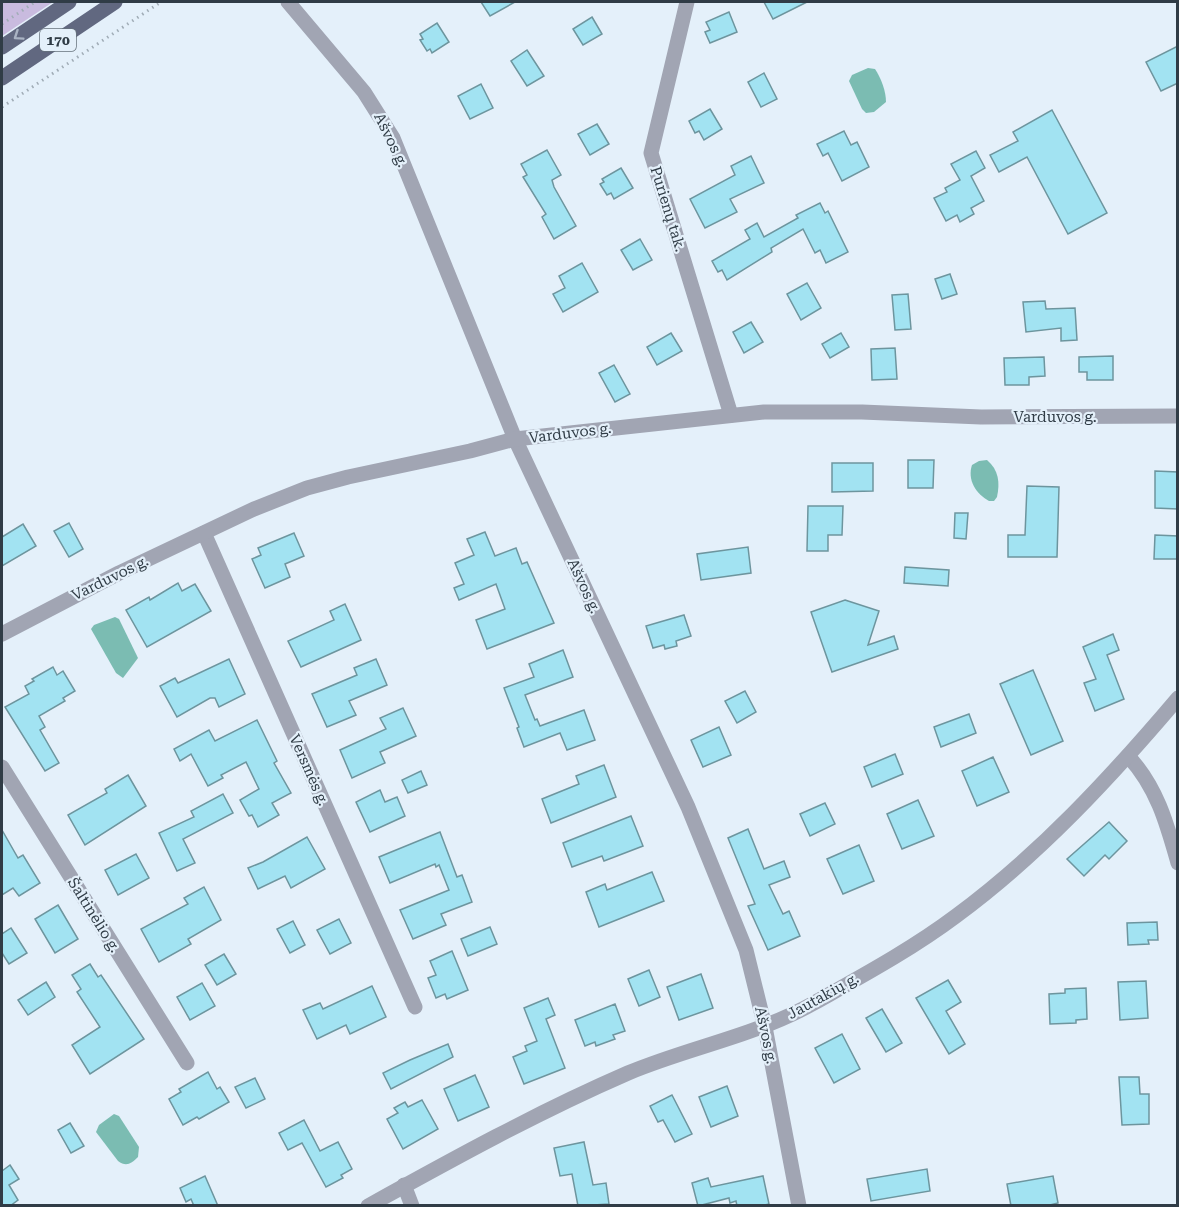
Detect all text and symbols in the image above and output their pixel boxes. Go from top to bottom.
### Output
one-way arrow [14,29,25,40]
road number: 170 [40,29,76,51]
street label: Ašvos g. [370,110,412,170]
street label: Purienų tak. [647,164,689,254]
street label: Varduvos g. [1013,408,1097,426]
street label: Varduvos g. [528,419,612,447]
street label: Varduvos g. [69,552,151,604]
street label: Ašvos g. [564,556,604,616]
street label: Versmės g. [285,732,333,808]
street label: Šaltinėlio g. [64,874,124,956]
street label: Jautakių g. [784,969,862,1023]
street label: Ašvos g. [751,1005,781,1065]

